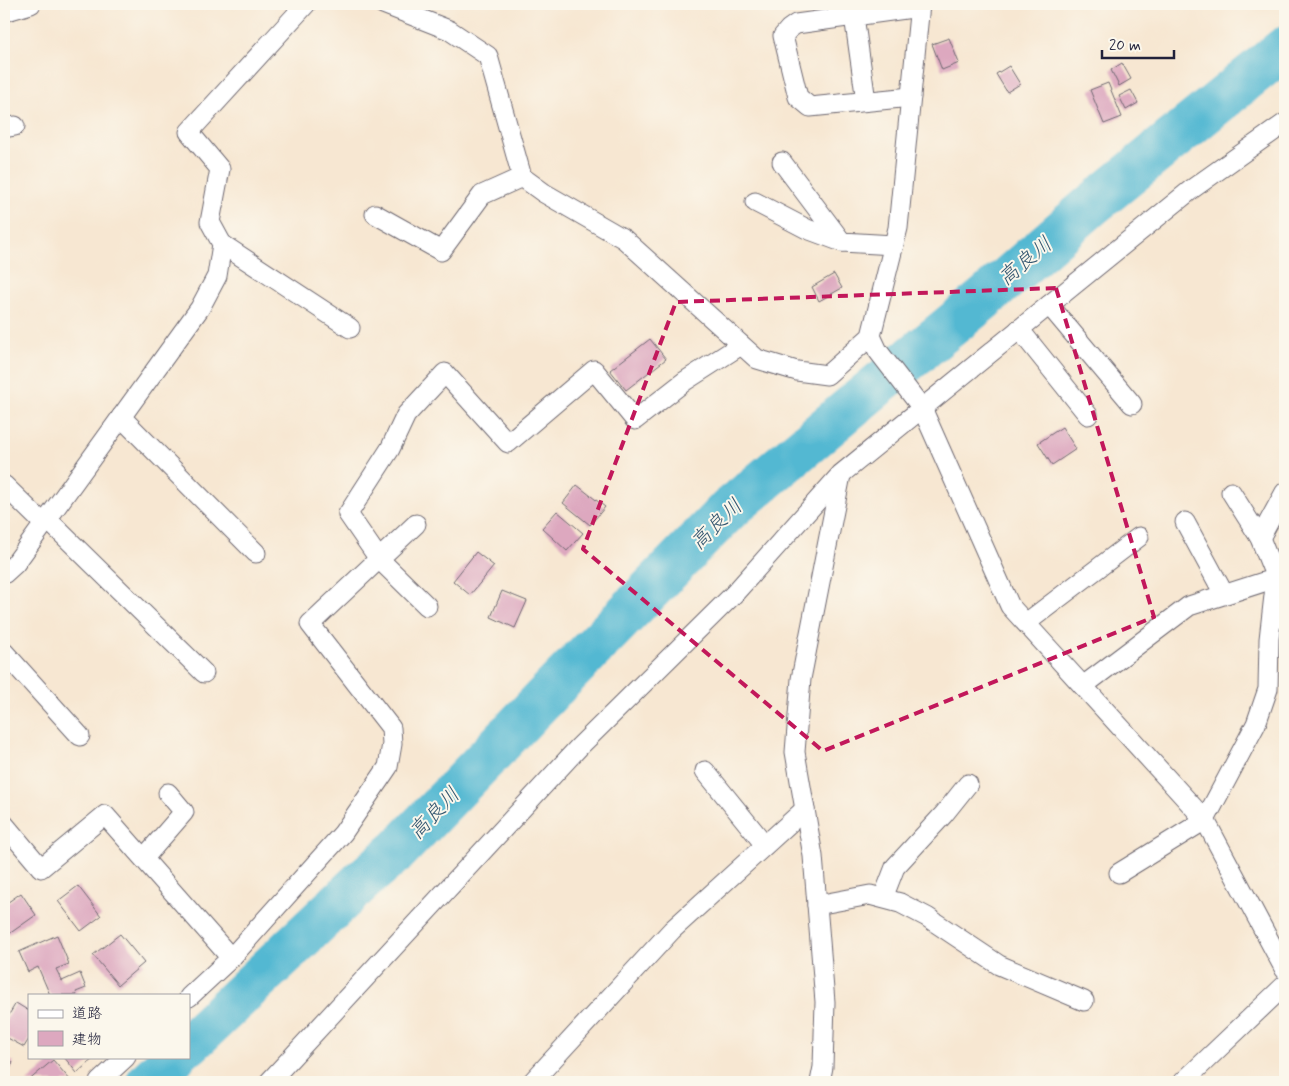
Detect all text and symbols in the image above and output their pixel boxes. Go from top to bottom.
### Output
scale bar [1102,28,1174,60]
text: 20 m [1109,36,1141,56]
water label: 高良川 [993,231,1059,293]
water label: 高良川 [684,493,749,557]
water label: 高良川 [403,781,467,846]
legend [28,994,190,1058]
text: 道路 [72,1004,102,1024]
text: 建物 [72,1030,102,1050]

